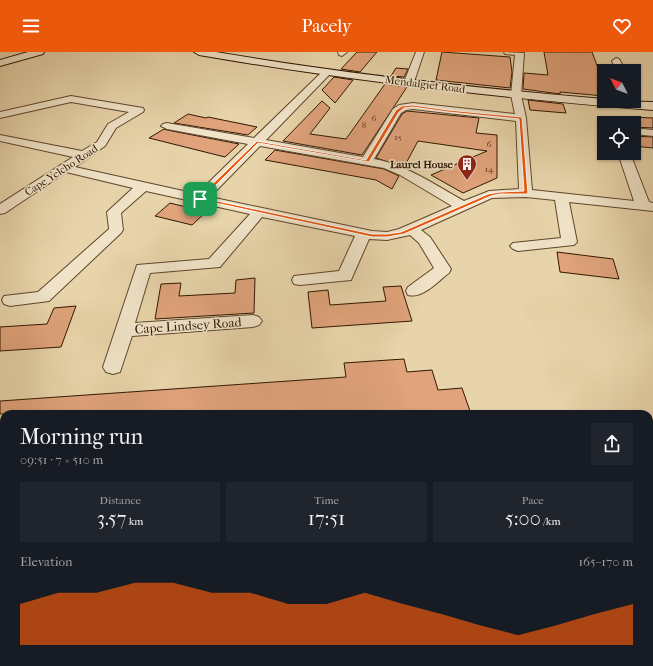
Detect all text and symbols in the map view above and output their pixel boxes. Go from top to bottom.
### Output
icon: menu [20,15,42,37]
icon: heart [611,15,633,37]
text: Pacely [302,16,351,37]
north arrow [597,64,641,108]
map controls [597,64,641,160]
street label: Mendalgief Road [384,73,467,96]
house number: 6 [372,113,377,123]
button: locate [597,116,641,160]
house number: 8 [362,120,367,130]
house number: 15 [394,132,402,142]
house number: 6 [487,139,492,149]
street label: Cape Yelcho Road [22,141,101,199]
building icon: Laurel House [456,153,478,181]
place label: Laurel House [390,158,454,171]
house number: 14 [485,164,494,174]
pin [183,182,217,216]
icon: arrive [189,188,211,210]
street label: Cape Lindsey Road [134,314,243,337]
button: share [591,423,633,465]
text: Morning run [20,424,143,450]
text: 09:51 · 7 × 510 m [20,452,103,467]
text: Distance [99,494,141,507]
text: Time [314,494,339,507]
text: Pace [522,494,544,507]
text: 3.57 [97,507,126,530]
text: 17:51 [308,507,345,530]
text: 5:00 [505,507,541,530]
text: km [126,515,144,528]
text: /km [541,515,561,528]
text: Elevation [20,554,73,569]
text: 165–170 m [578,554,633,569]

